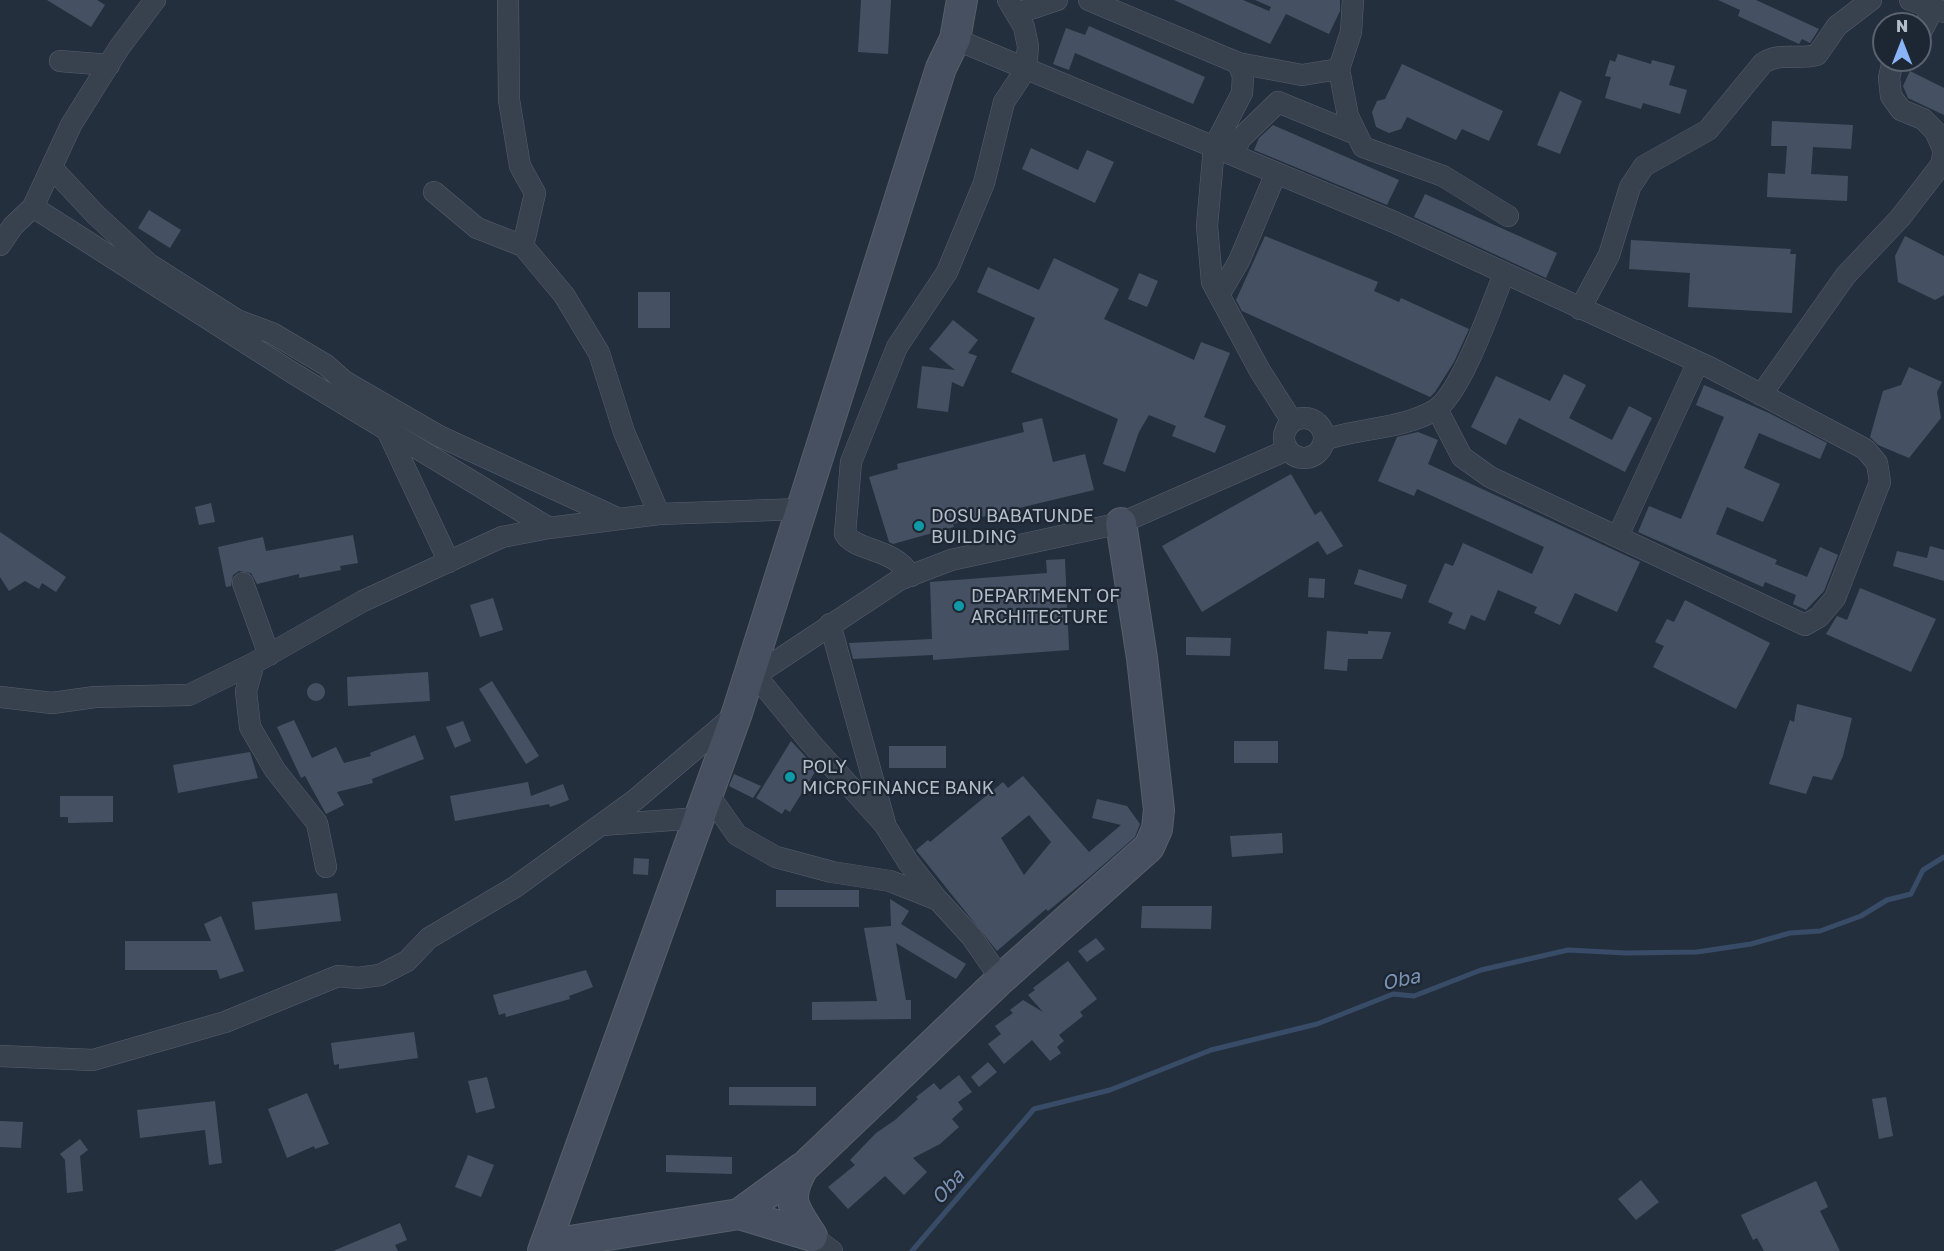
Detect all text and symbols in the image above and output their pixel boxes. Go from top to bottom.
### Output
north arrow [1872,12,1932,72]
text: N [1896,16,1908,36]
place label: DOSU BABATUNDE BUILDING [931,505,1094,548]
marker: DOSU BABATUNDE BUILDING [912,519,926,533]
place label: DEPARTMENT OF ARCHITECTURE [971,585,1120,628]
marker: DEPARTMENT OF ARCHITECTURE [952,599,966,613]
place label: POLY MICROFINANCE BANK [802,756,994,798]
marker: POLY MICROFINANCE BANK [783,770,797,784]
water label: Oba [1380,964,1422,996]
water label: Oba [926,1165,970,1209]

